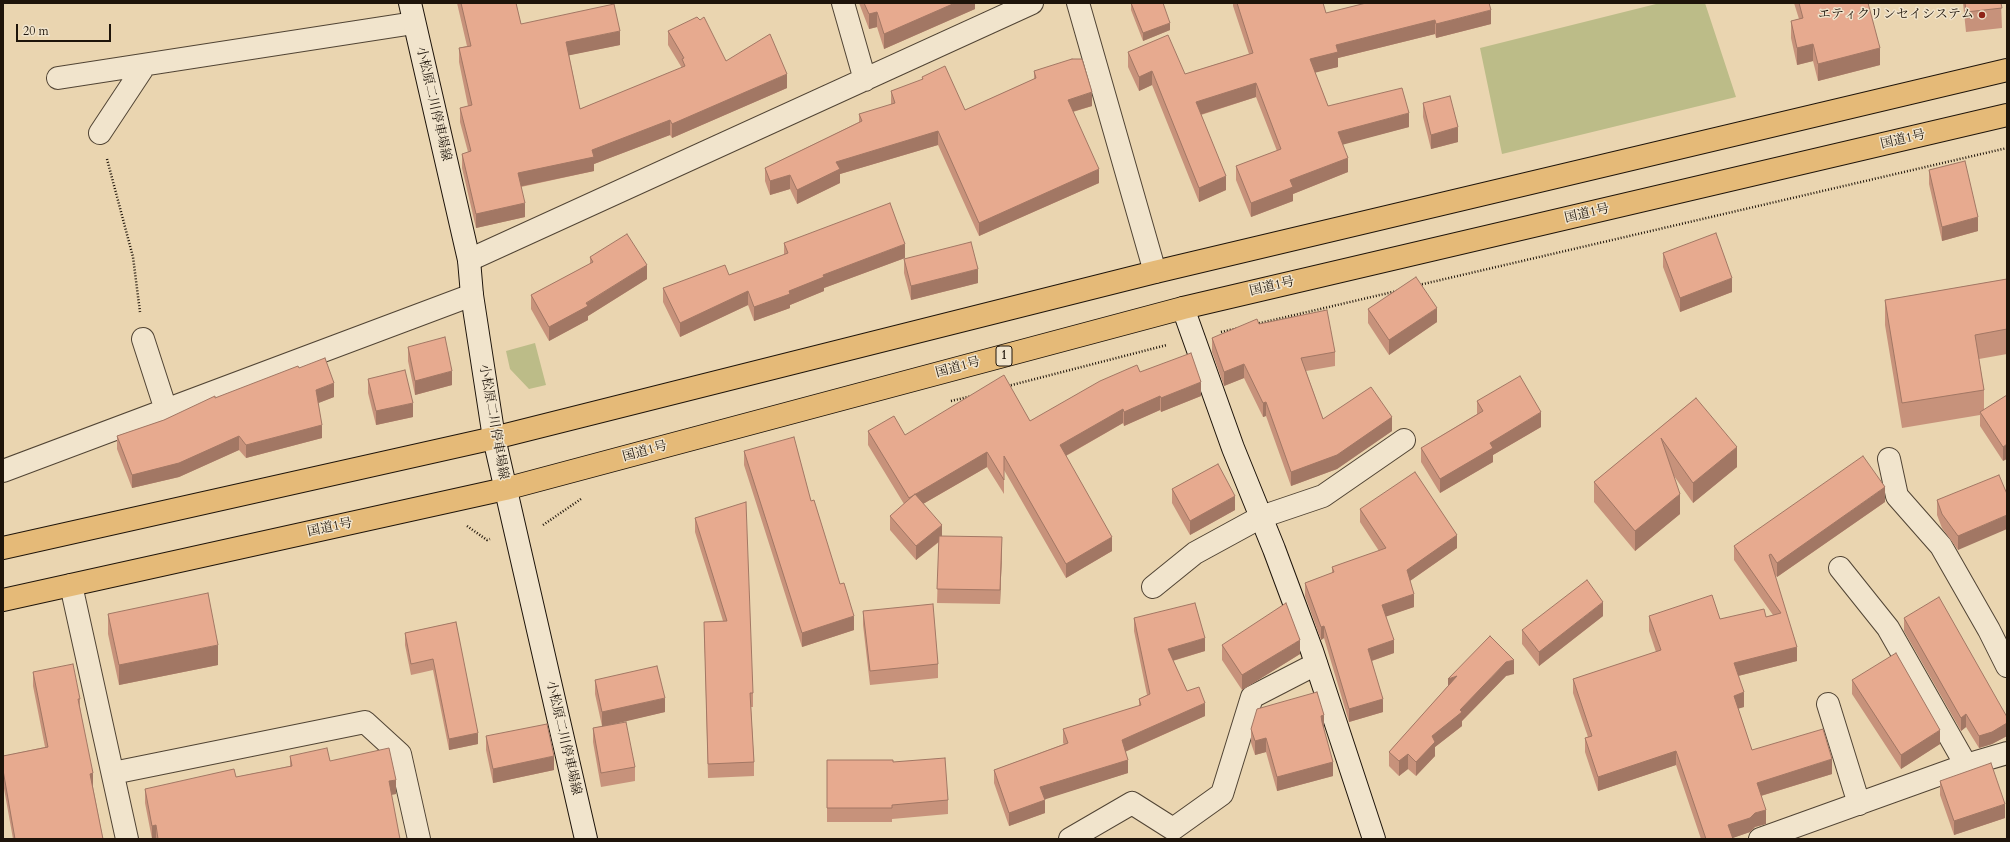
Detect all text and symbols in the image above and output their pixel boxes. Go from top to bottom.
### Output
place label: エティクリンセイシステム [1818,7,1974,23]
marker: エティクリンセイシステム [1977,10,1987,20]
scale bar [18,16,113,42]
text: 20 m [23,23,49,39]
street label: 小松原二川停車場線 [412,45,454,163]
street label: 国道1号 [1879,127,1927,153]
street label: 国道1号 [1563,201,1611,227]
street label: 国道1号 [1248,274,1296,300]
road number: 1 [996,346,1012,366]
street label: 国道1号 [934,355,982,381]
street label: 小松原二川停車場線 [475,363,511,481]
street label: 国道1号 [621,439,669,465]
street label: 国道1号 [306,516,354,540]
street label: 小松原二川停車場線 [542,679,584,797]

